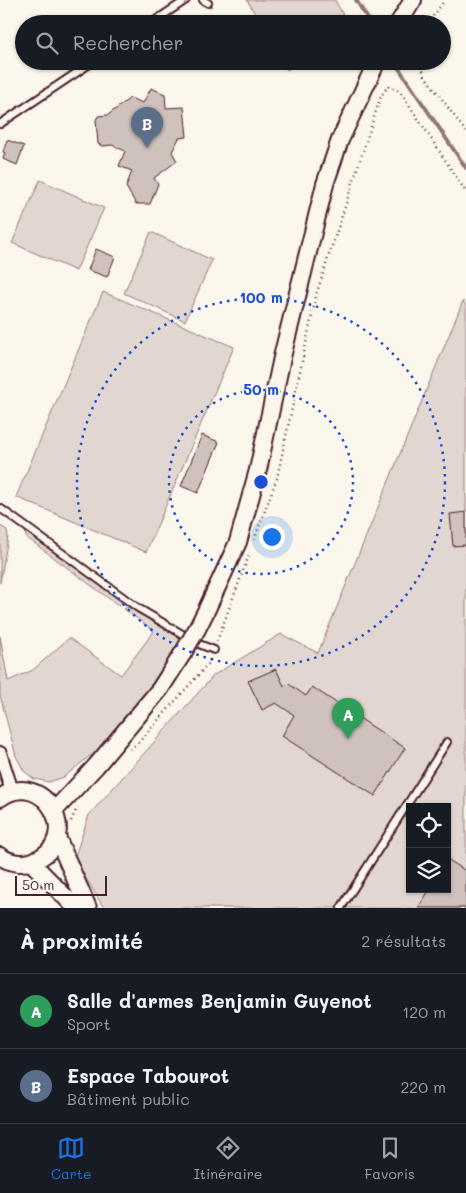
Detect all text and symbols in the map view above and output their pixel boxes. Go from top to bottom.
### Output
search box [15,15,451,70]
icon: search [33,29,61,57]
text: Rechercher [73,30,183,55]
pin: B [131,107,163,148]
text: 100 m [239,287,283,307]
text: 50 m [243,379,279,399]
centre of rings [252,473,270,491]
your location [259,524,285,550]
pin: A [332,698,364,739]
map controls [406,803,451,893]
button: locate [406,803,451,848]
button: layers [406,848,451,893]
scale bar [15,873,108,896]
text: 50 m [22,875,54,894]
text: À proximité [20,927,143,954]
text: 2 résultats [361,930,446,951]
text: Salle d'armes Benjamin Guyenot [67,988,372,1013]
text: A [30,1001,42,1022]
text: 120 m [402,1001,446,1022]
text: Sport [67,1013,110,1034]
text: Espace Tabourot [67,1063,229,1088]
text: B [31,1076,41,1097]
text: 220 m [400,1076,446,1097]
text: Bâtiment public [67,1088,190,1109]
tab: Carte [51,1134,92,1183]
tab: Itinéraire [194,1134,262,1183]
tab: Favoris [365,1134,415,1183]

